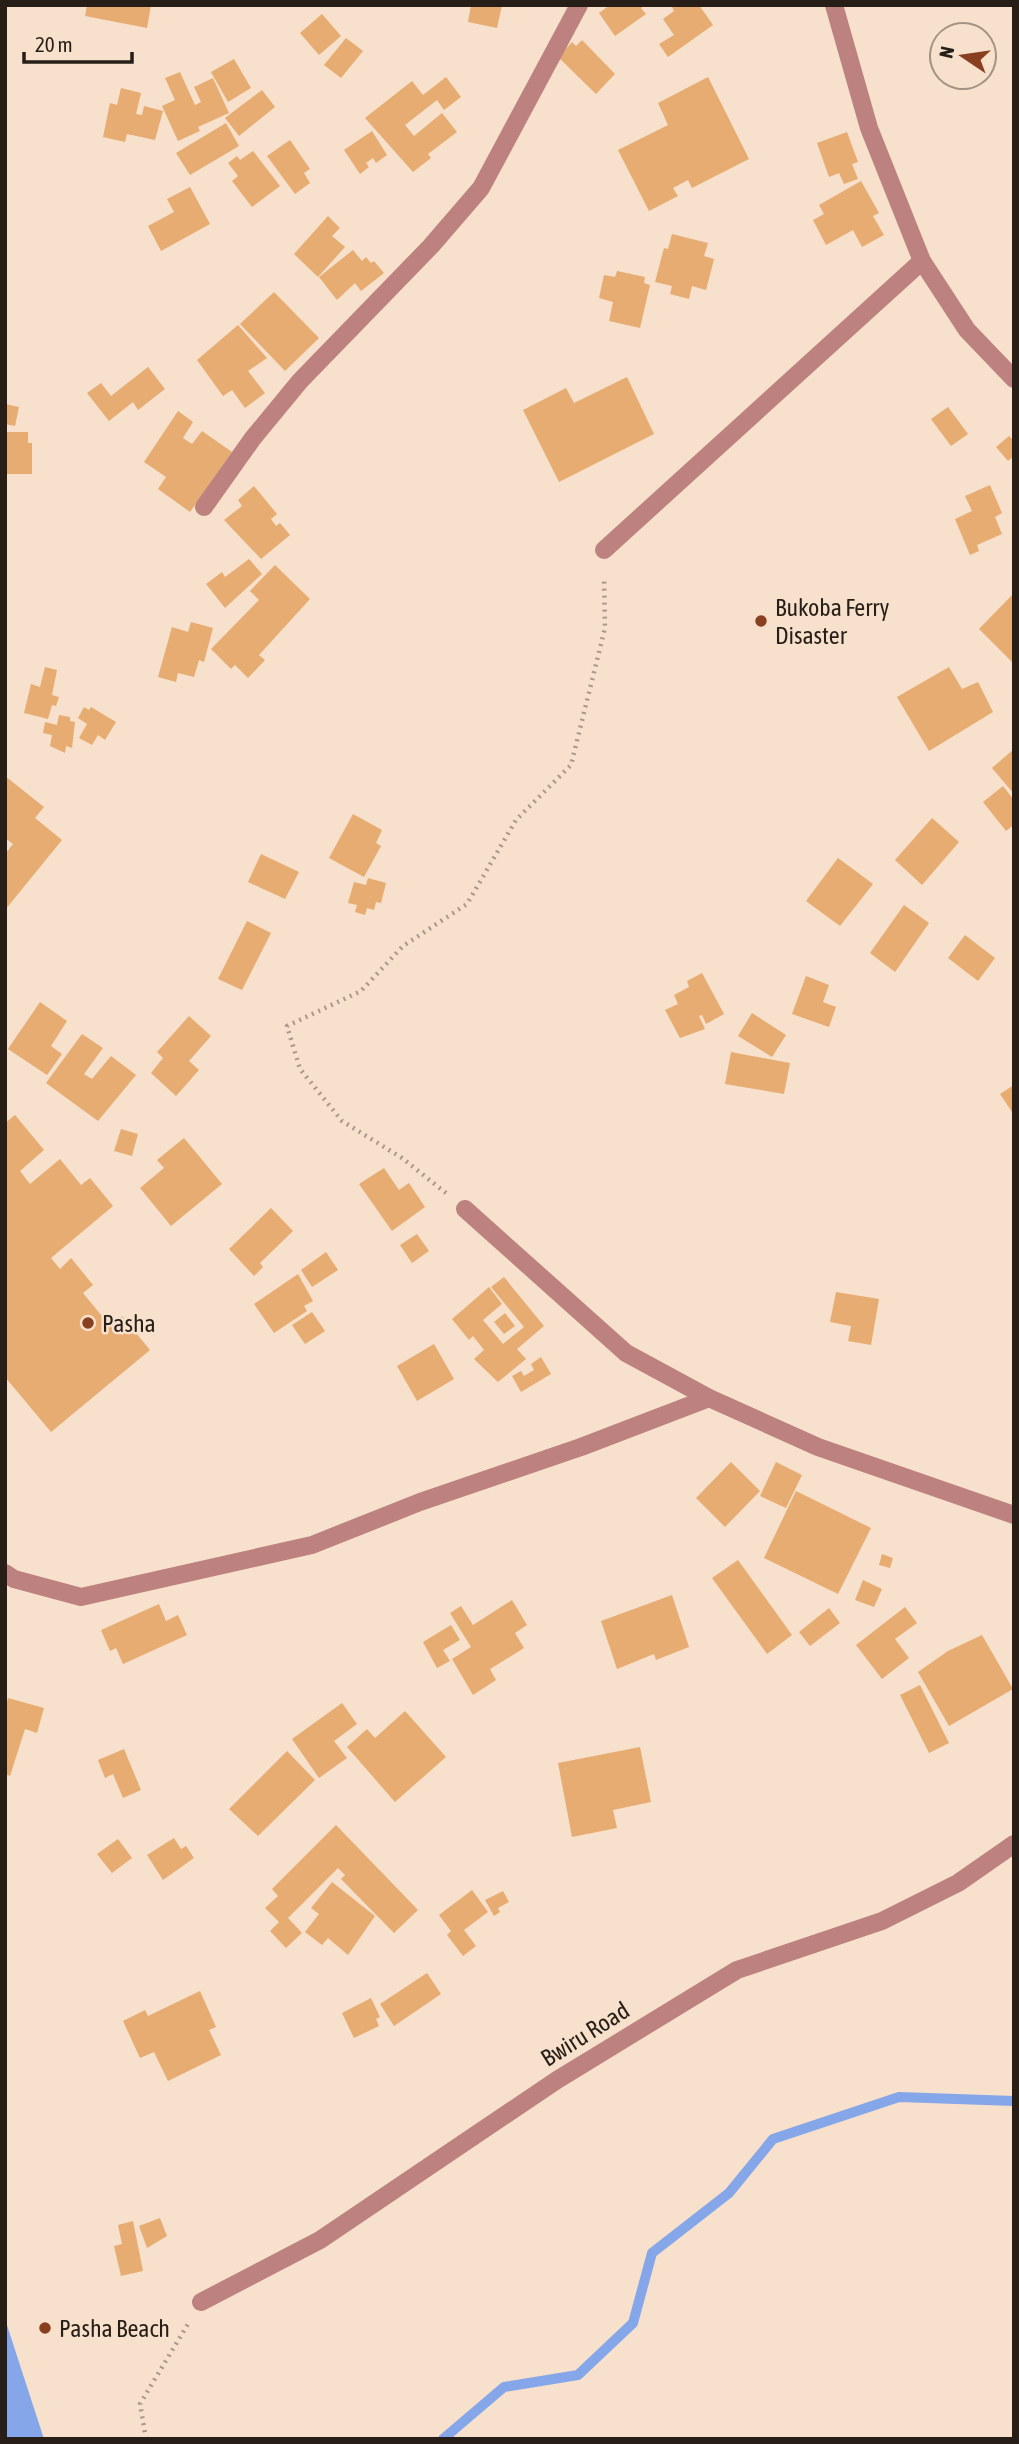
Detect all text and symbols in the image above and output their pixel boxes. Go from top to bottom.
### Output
scale bar [24,21,133,65]
north arrow [928,21,998,91]
text: 20 m [35,32,73,56]
text: N [934,44,958,60]
place label: Bukoba Ferry Disaster [775,594,889,649]
marker: Bukoba Ferry Disaster [753,613,769,629]
place label: Pasha [102,1310,156,1337]
marker: Pasha [80,1315,96,1331]
street label: Bwiru Road [536,1996,634,2072]
place label: Pasha Beach [59,2315,170,2342]
marker: Pasha Beach [37,2320,53,2336]

